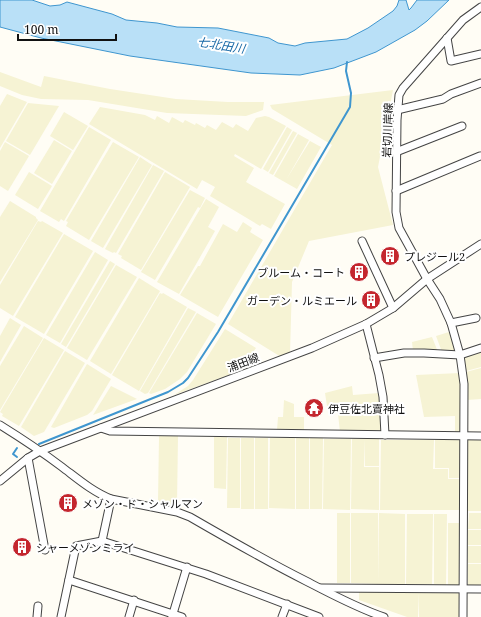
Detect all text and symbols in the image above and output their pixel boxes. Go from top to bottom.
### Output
scale bar [18,16,116,42]
text: 100 m [24,21,59,38]
water label: 七北田川 [196,33,248,57]
street label: 岩切川岸線 [379,102,395,158]
building icon: プレジール2 [379,245,401,267]
place label: プレジール2 [404,249,465,264]
building icon: ブルーム・コート [348,261,370,283]
place label: ブルーム・コート [257,265,345,280]
building icon: ガーデン・ルミエール [360,289,382,311]
place label: ガーデン・ルミエール [247,293,357,308]
street label: 浦田線 [225,349,261,375]
temple icon: 伊豆佐北賣神社 [303,397,325,419]
place label: 伊豆佐北賣神社 [328,401,405,416]
building icon: メゾン・ド・シャルマン [57,492,79,514]
place label: メゾン・ド・シャルマン [82,496,203,511]
building icon: シャーメゾンミライ [11,536,33,558]
place label: シャーメゾンミライ [36,540,135,555]

